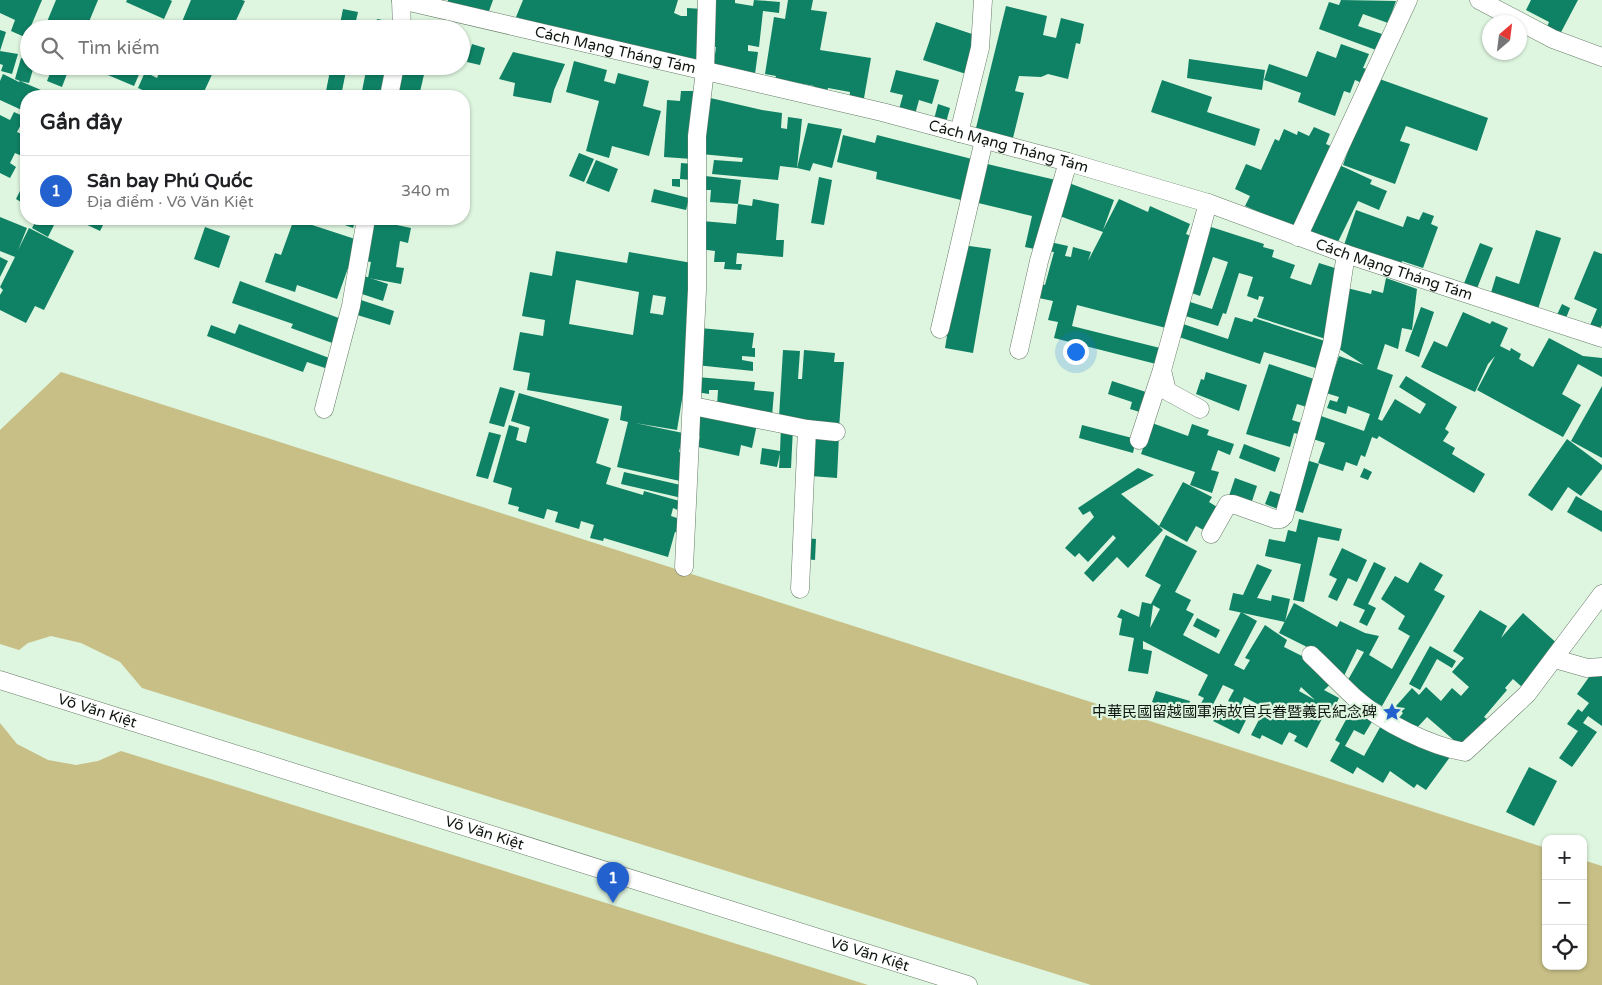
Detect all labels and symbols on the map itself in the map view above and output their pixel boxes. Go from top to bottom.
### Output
north arrow [1482,15,1527,60]
street label: Cách Mạng Tháng Tám [533,22,697,77]
street label: Cách Mạng Tháng Tám [927,116,1091,177]
street label: Cách Mạng Tháng Tám [1313,235,1475,304]
your location [1063,339,1089,365]
street label: Võ Văn Kiệt [56,690,139,732]
place icon: 中華民國留越國軍病故官兵眷暨義民紀念碑 [1381,701,1403,723]
place label: 中華民國留越國軍病故官兵眷暨義民紀念碑 [1092,703,1377,721]
street label: Võ Văn Kiệt [443,812,526,854]
pin: 1 [597,862,629,903]
street label: Võ Văn Kiệt [828,933,912,975]

